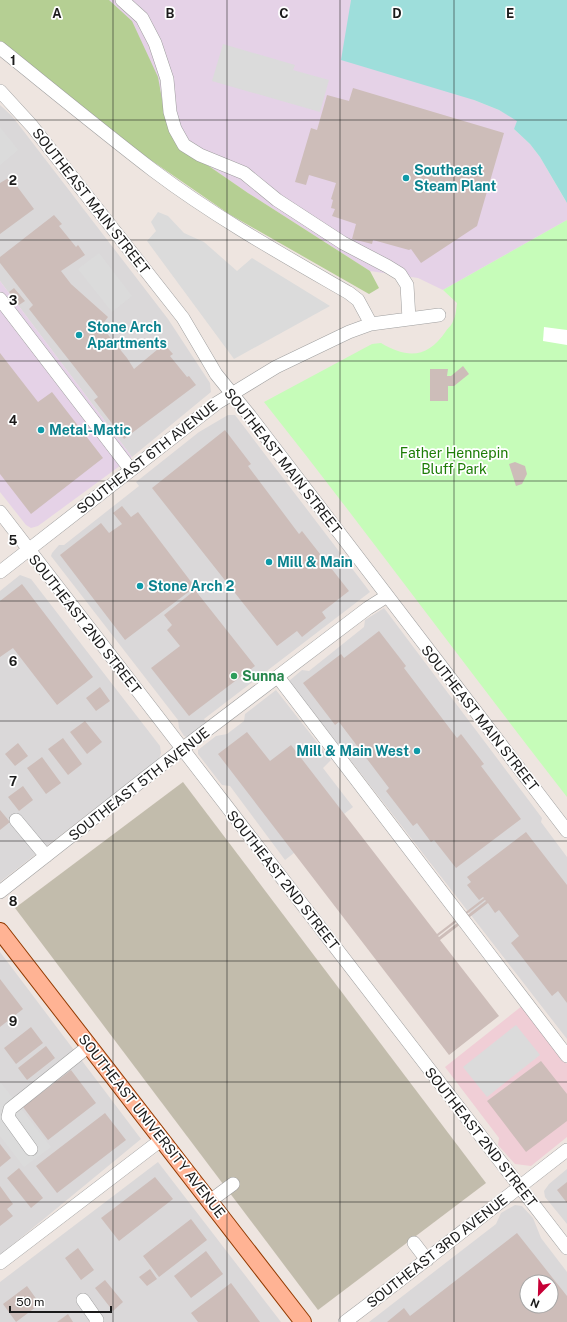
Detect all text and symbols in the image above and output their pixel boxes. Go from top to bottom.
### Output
text: A [52,6,62,21]
text: B [166,6,175,21]
text: C [279,6,289,21]
text: D [392,6,402,21]
text: E [506,6,514,21]
text: 1 [10,53,16,68]
street label: SOUTHEAST MAIN STREET [29,125,153,277]
place label: Southeast Steam Plant [414,162,496,194]
text: 2 [9,173,17,188]
marker: Southeast Steam Plant [401,173,411,183]
text: 3 [9,293,18,308]
place label: Stone Arch Apartments [87,319,167,351]
marker: Stone Arch Apartments [74,330,84,340]
street label: SOUTHEAST MAIN STREET [221,385,345,537]
street label: SOUTHEAST 6TH AVENUE [74,397,220,517]
text: 4 [9,413,18,428]
place label: Metal-Matic [49,422,131,438]
marker: Metal-Matic [36,425,46,435]
park label: Father Hennepin Bluff Park [400,445,508,477]
text: 5 [9,533,18,548]
street label: SOUTHEAST 2ND STREET [26,551,144,697]
place label: Mill & Main [277,554,353,570]
marker: Mill & Main [264,557,274,567]
place label: Stone Arch 2 [148,578,235,594]
marker: Stone Arch 2 [135,581,145,591]
street label: SOUTHEAST MAIN STREET [418,642,542,794]
text: 6 [9,654,18,669]
place label: Sunna [242,668,285,684]
marker: Sunna [229,671,239,681]
street label: SOUTHEAST 5TH AVENUE [65,724,213,844]
place label: Mill & Main West [296,743,409,759]
marker: Mill & Main West [412,746,422,756]
text: 7 [9,774,17,789]
street label: SOUTHEAST 2ND STREET [224,807,342,953]
text: 8 [9,894,18,909]
text: 9 [9,1014,17,1029]
street label: SOUTHEAST UNIVERSITY AVENUE [75,1031,229,1221]
street label: SOUTHEAST 2ND STREET [422,1064,540,1210]
street label: SOUTHEAST 3RD AVENUE [363,1191,511,1311]
north arrow [519,1274,559,1314]
scale bar [10,1288,111,1314]
text: 50 m [16,1295,44,1309]
text: N [529,1296,541,1310]

